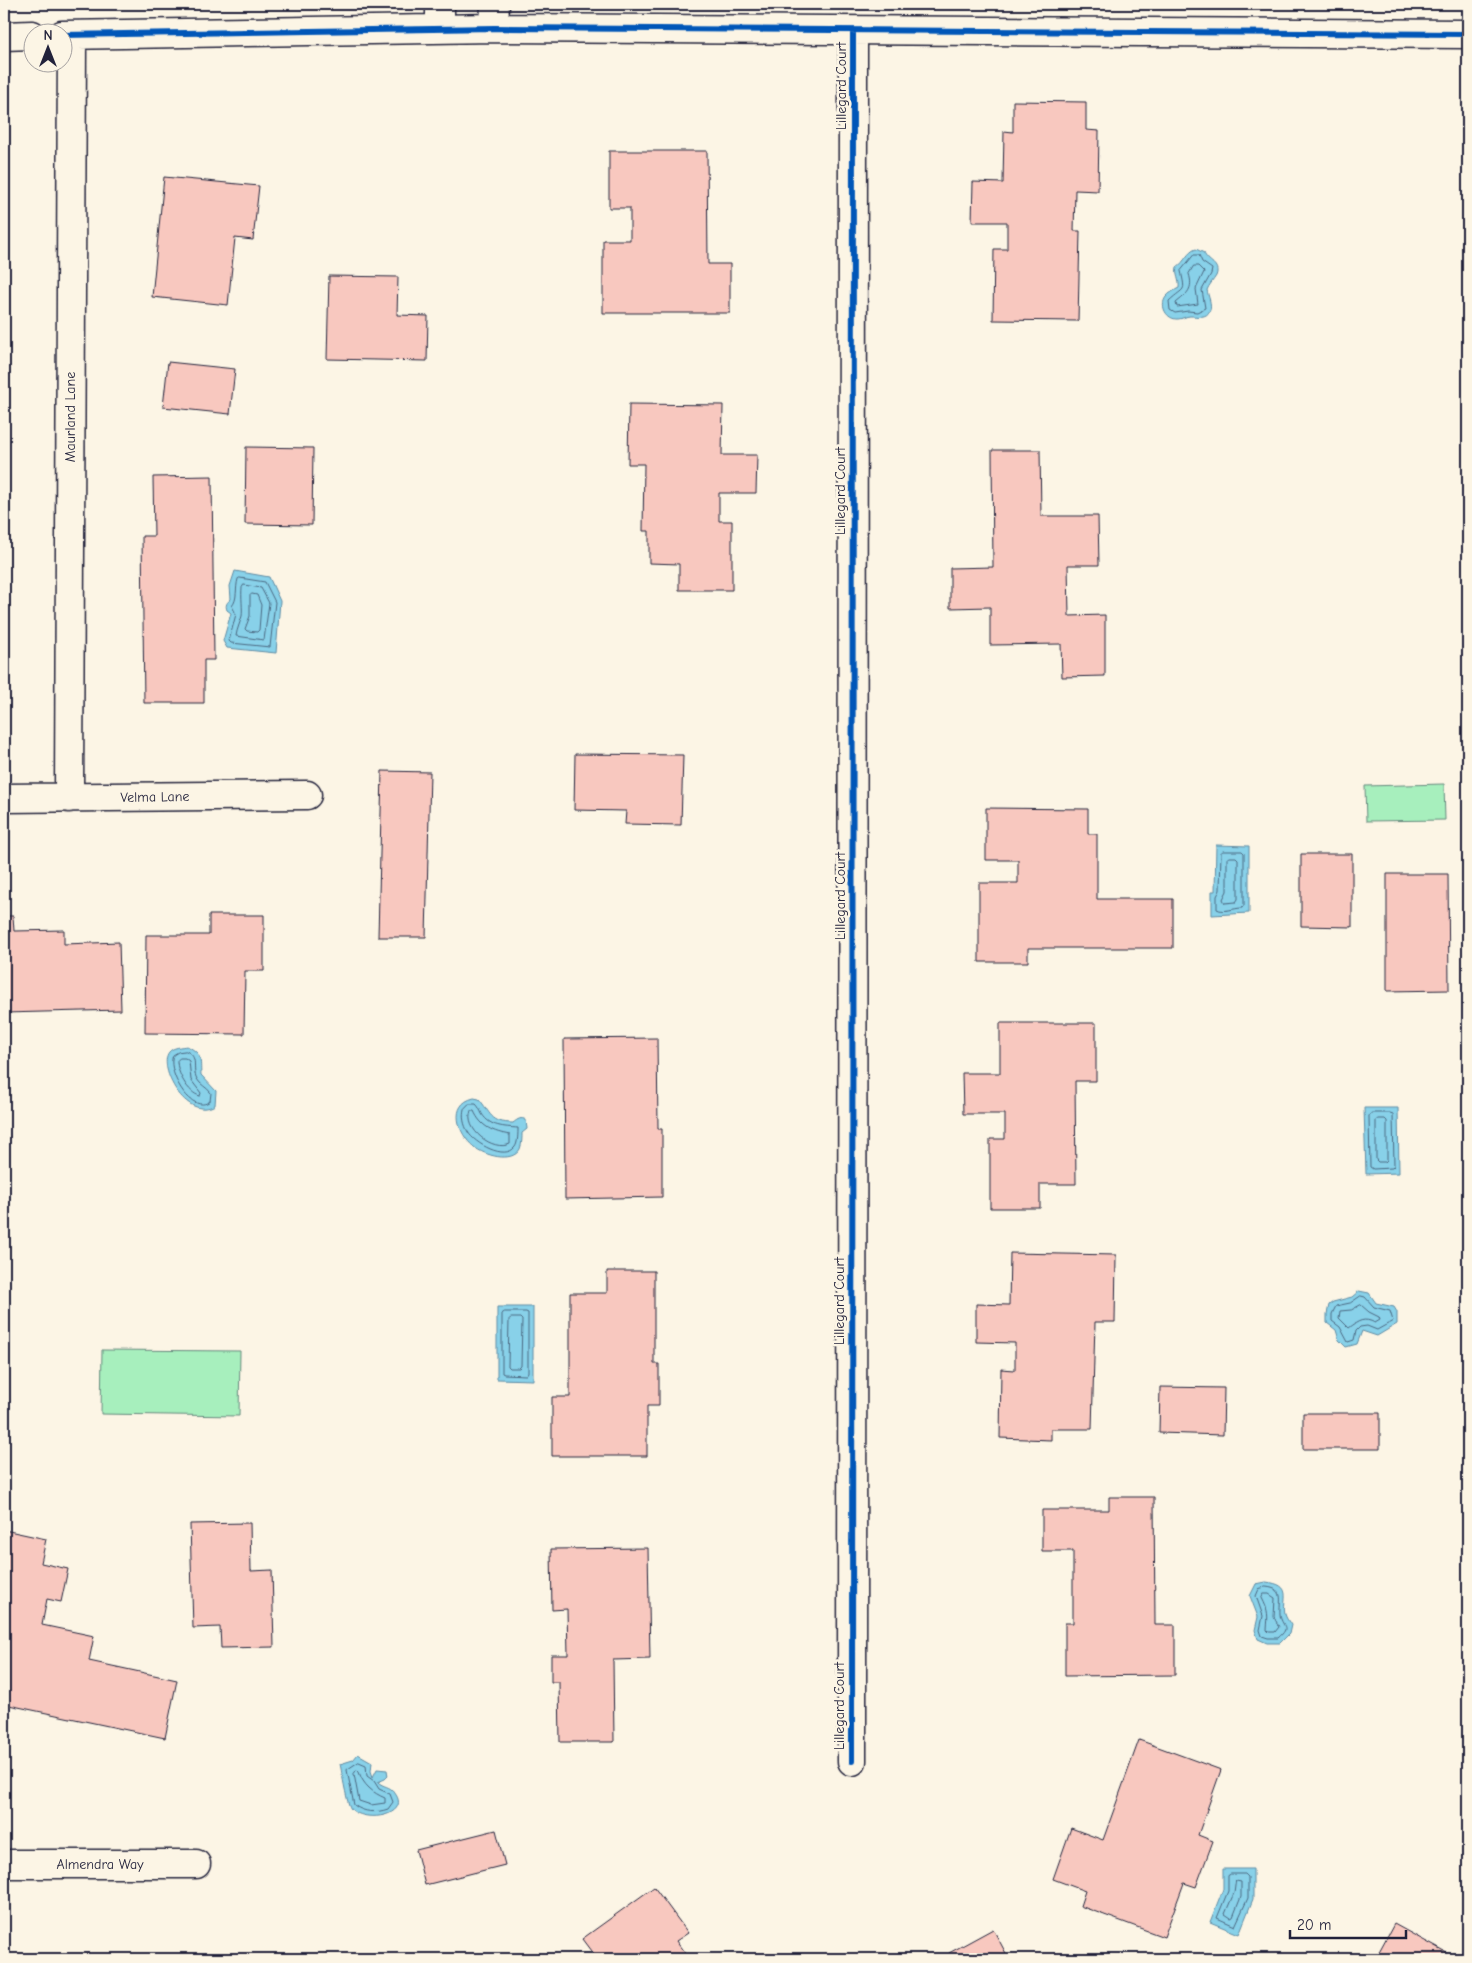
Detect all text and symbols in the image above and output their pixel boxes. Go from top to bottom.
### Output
north arrow [22,22,72,72]
text: N [43,27,53,44]
street label: Lillegard Court [833,41,850,130]
street label: Maurland Lane [62,372,79,462]
street label: Lillegard Court [832,446,849,535]
street label: Velma Lane [120,788,190,806]
street label: Lillegard Court [832,851,849,940]
street label: Lillegard Court [831,1256,848,1345]
street label: Lillegard Court [831,1661,848,1750]
street label: Almendra Way [57,1856,144,1873]
scale bar [1290,1908,1406,1940]
text: 20 m [1297,1916,1331,1934]

